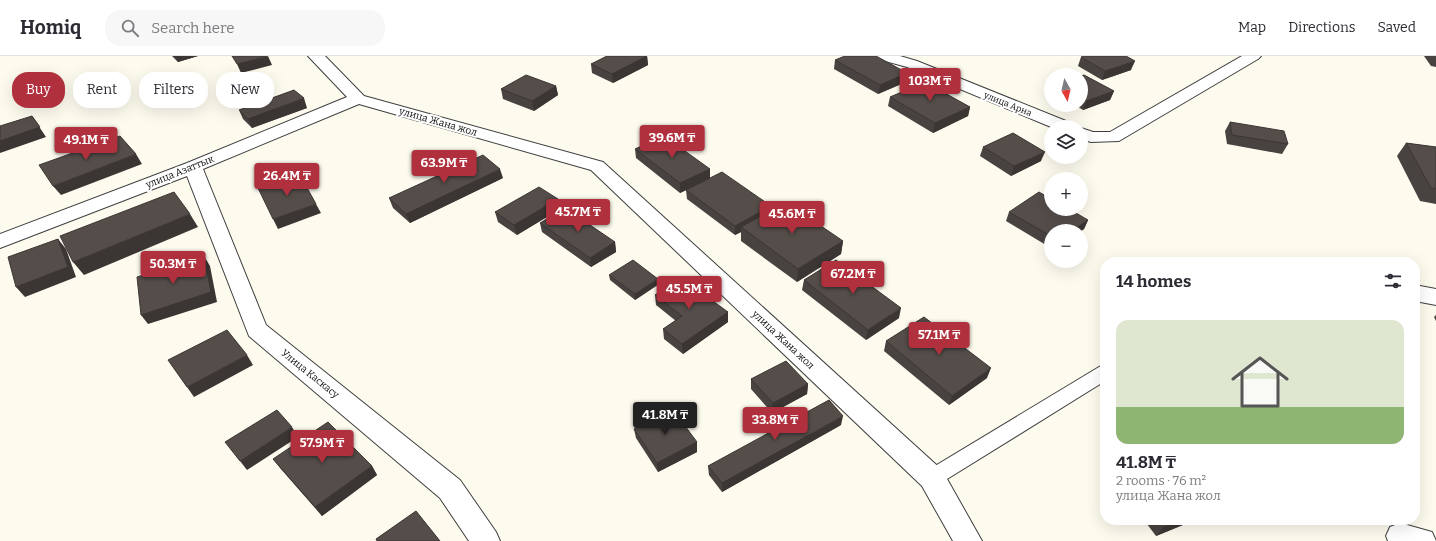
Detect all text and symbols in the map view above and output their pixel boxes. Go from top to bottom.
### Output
search box [105,10,385,46]
text: Homiq [20,16,81,39]
icon: search [119,17,141,39]
text: Search here [151,19,234,37]
text: Map [1238,19,1266,36]
text: Directions [1288,19,1356,36]
text: Saved [1378,19,1416,36]
pin: 103M ₸ [897,68,963,102]
north arrow [1044,68,1088,112]
map controls [1044,68,1088,268]
chip: Buy [12,72,65,108]
chip: Rent [73,72,131,108]
chip: Filters [139,72,208,108]
chip: New [216,72,274,108]
text: 103M ₸ [909,73,951,88]
street label: улица Арна [982,89,1033,118]
street label: улица Жана жол [397,105,478,139]
button: layers [1044,120,1088,164]
pin: 39.6M ₸ [635,125,709,159]
pin: 49.1M ₸ [49,127,123,161]
text: 39.6M ₸ [649,130,695,145]
text: 49.1M ₸ [63,132,109,147]
pin: 63.9M ₸ [407,150,481,184]
street label: улица Азаттык [143,153,216,191]
text: 63.9M ₸ [421,155,467,170]
pin: 26.4M ₸ [250,163,324,197]
text: 26.4M ₸ [263,168,311,183]
button: + [1044,172,1088,216]
pin: 45.7M ₸ [541,199,615,233]
pin: 45.6M ₸ [755,201,829,235]
text: 45.7M ₸ [555,204,601,219]
text: 45.6M ₸ [768,206,816,221]
button: − [1044,224,1088,268]
pin: 50.3M ₸ [136,251,210,285]
text: 50.3M ₸ [150,256,196,271]
pin: 67.2M ₸ [816,261,890,295]
text: 67.2M ₸ [830,266,876,281]
icon: filters [1382,270,1404,292]
text: 14 homes [1116,271,1191,292]
pin: 45.5M ₸ [652,276,726,310]
text: 45.5M ₸ [666,281,712,296]
street label: улица Жана жол [749,307,817,372]
pin: 57.1M ₸ [902,322,976,356]
text: 57.1M ₸ [918,327,960,342]
icon: home [1224,346,1296,418]
street label: Улица Каскасу [279,347,342,401]
pin: 41.8M ₸ [628,402,702,436]
text: 41.8M ₸ [642,407,688,422]
pin: 33.8M ₸ [738,407,812,441]
text: 33.8M ₸ [752,412,798,427]
pin: 57.9M ₸ [285,430,359,464]
text: 57.9M ₸ [300,435,344,450]
text: 41.8M ₸ [1116,452,1176,473]
text: 2 rooms · 76 m² [1116,473,1206,488]
text: улица Жана жол [1116,488,1221,503]

